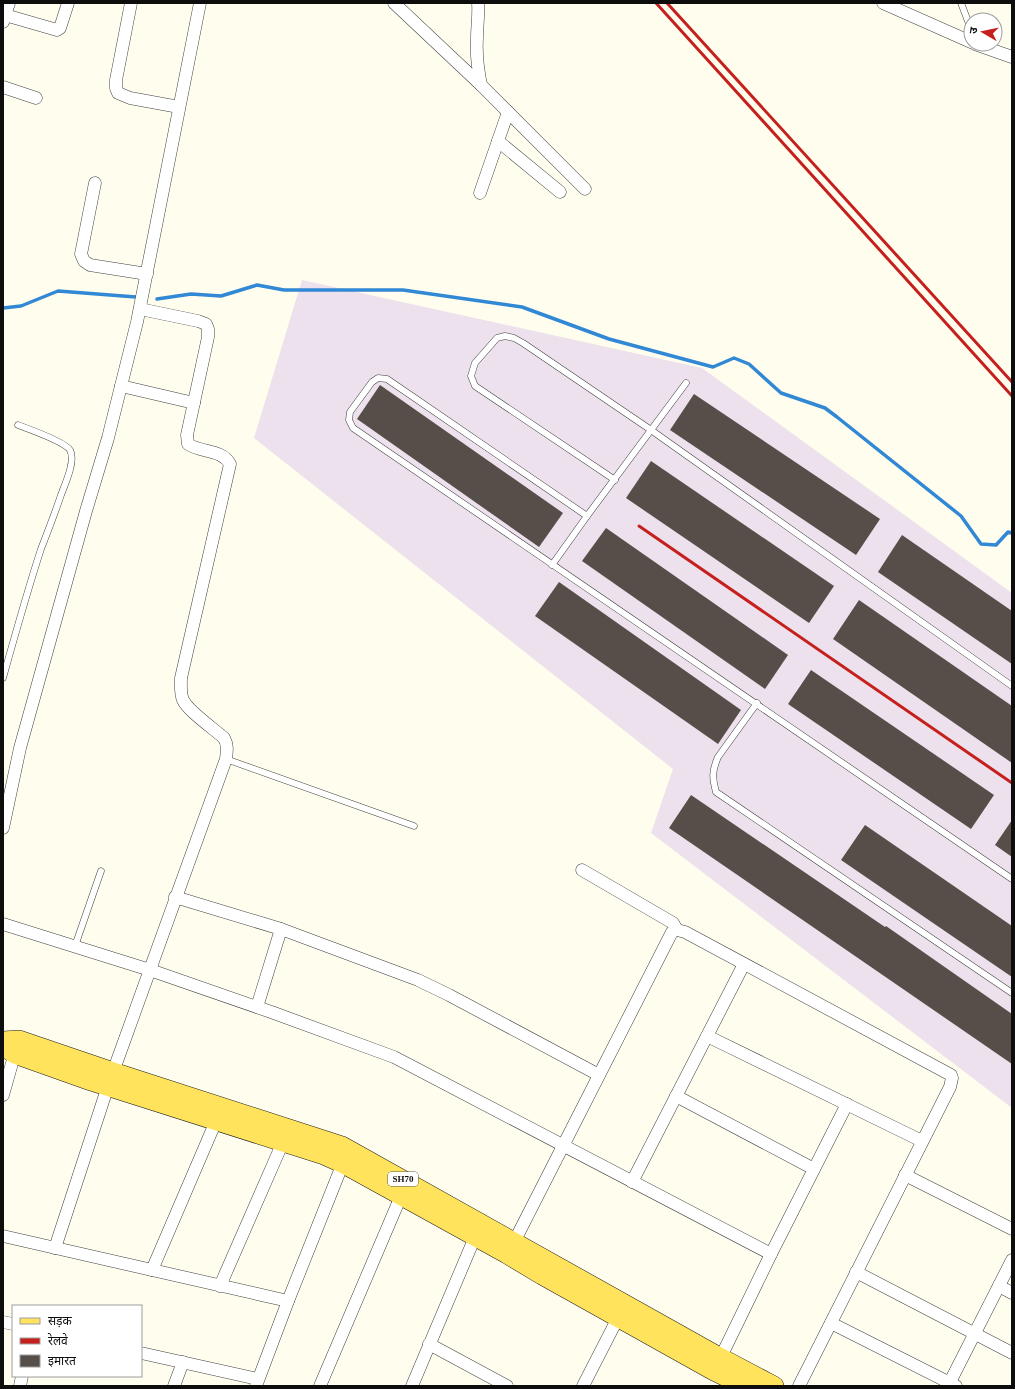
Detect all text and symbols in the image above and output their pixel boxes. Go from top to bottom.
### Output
north arrow [963,12,1003,52]
text: उ [967,26,980,35]
road number: SH70 [388,1172,418,1186]
legend [12,1305,142,1377]
text: सड़क [48,1314,73,1328]
text: रेलवे [48,1333,68,1348]
text: इमारत [48,1354,77,1368]

